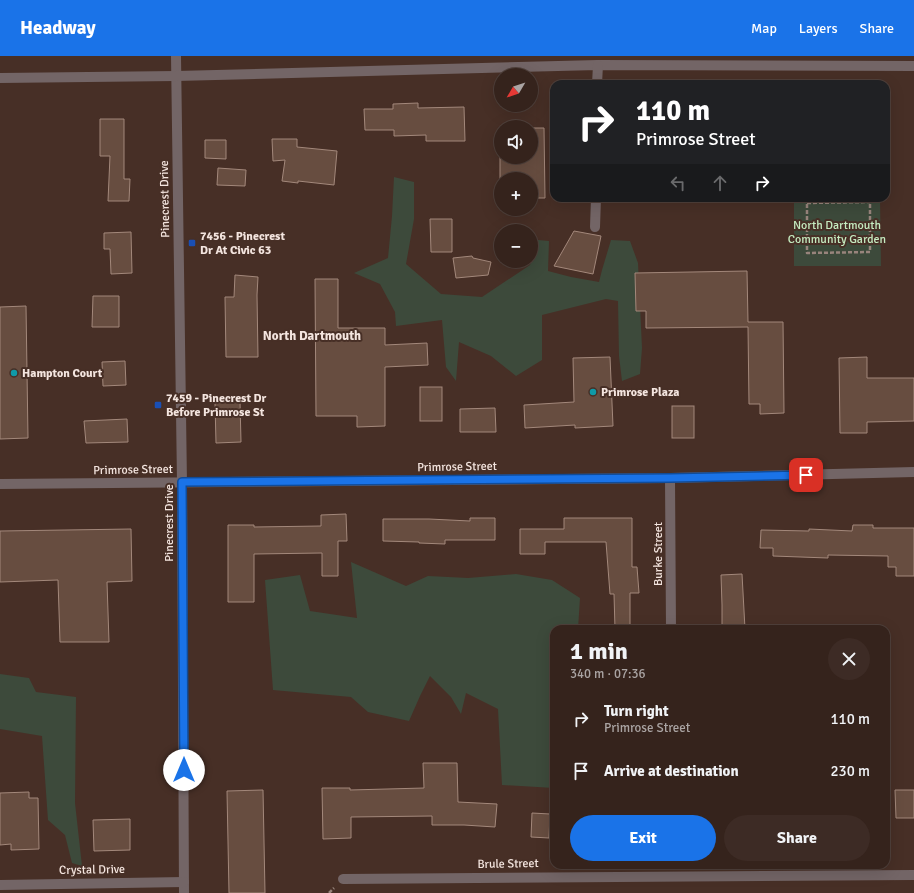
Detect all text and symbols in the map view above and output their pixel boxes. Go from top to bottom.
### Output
text: Headway [20,16,96,40]
text: Map [751,20,777,37]
text: Layers [799,20,838,37]
text: Share [860,20,894,37]
north arrow [494,68,538,112]
map controls [494,68,538,268]
text: 110 m [636,94,710,128]
icon: right [570,96,622,148]
button: sound [494,120,538,164]
text: Primrose Street [636,128,755,150]
street label: Pinecrest Drive [157,160,173,238]
button: + [494,172,538,216]
icon: left [667,172,689,194]
icon: ahead [709,172,731,194]
icon: right [751,172,773,194]
park label: North Dartmouth Community Garden [788,218,886,247]
button: − [494,224,538,268]
place label: 7456 - Pinecrest Dr At Civic 63 [200,229,285,258]
marker: 7456 - Pinecrest Dr At Civic 63 [187,238,197,248]
district label: North Dartmouth [263,328,361,344]
place label: Hampton Court [22,366,103,381]
marker: Hampton Court [9,368,19,378]
place label: Primrose Plaza [601,385,680,400]
marker: Primrose Plaza [588,387,598,397]
place label: 7459 - Pinecrest Dr Before Primrose St [166,391,267,420]
marker: 7459 - Pinecrest Dr Before Primrose St [153,400,163,410]
pin [789,458,823,492]
street label: Primrose Street [417,459,497,475]
street label: Primrose Street [93,462,173,478]
icon: arrive [795,464,817,486]
street label: Pinecrest Drive [162,484,177,562]
street label: Burke Street [651,522,666,586]
text: 1 min [570,636,628,666]
button: close [828,638,870,680]
text: 340 m · 07:36 [570,666,646,682]
text: Turn right [604,702,669,720]
icon: right [570,708,592,730]
text: 110 m [830,710,870,728]
text: Primrose Street [604,720,690,736]
position arrow [163,749,205,791]
icon: arrive [570,760,592,782]
text: Arrive at destination [604,762,739,780]
text: 230 m [830,762,870,780]
button: Exit [570,815,716,861]
button: Share [724,815,870,861]
street label: Brule Street [477,856,539,872]
street label: Crystal Drive [59,862,125,878]

